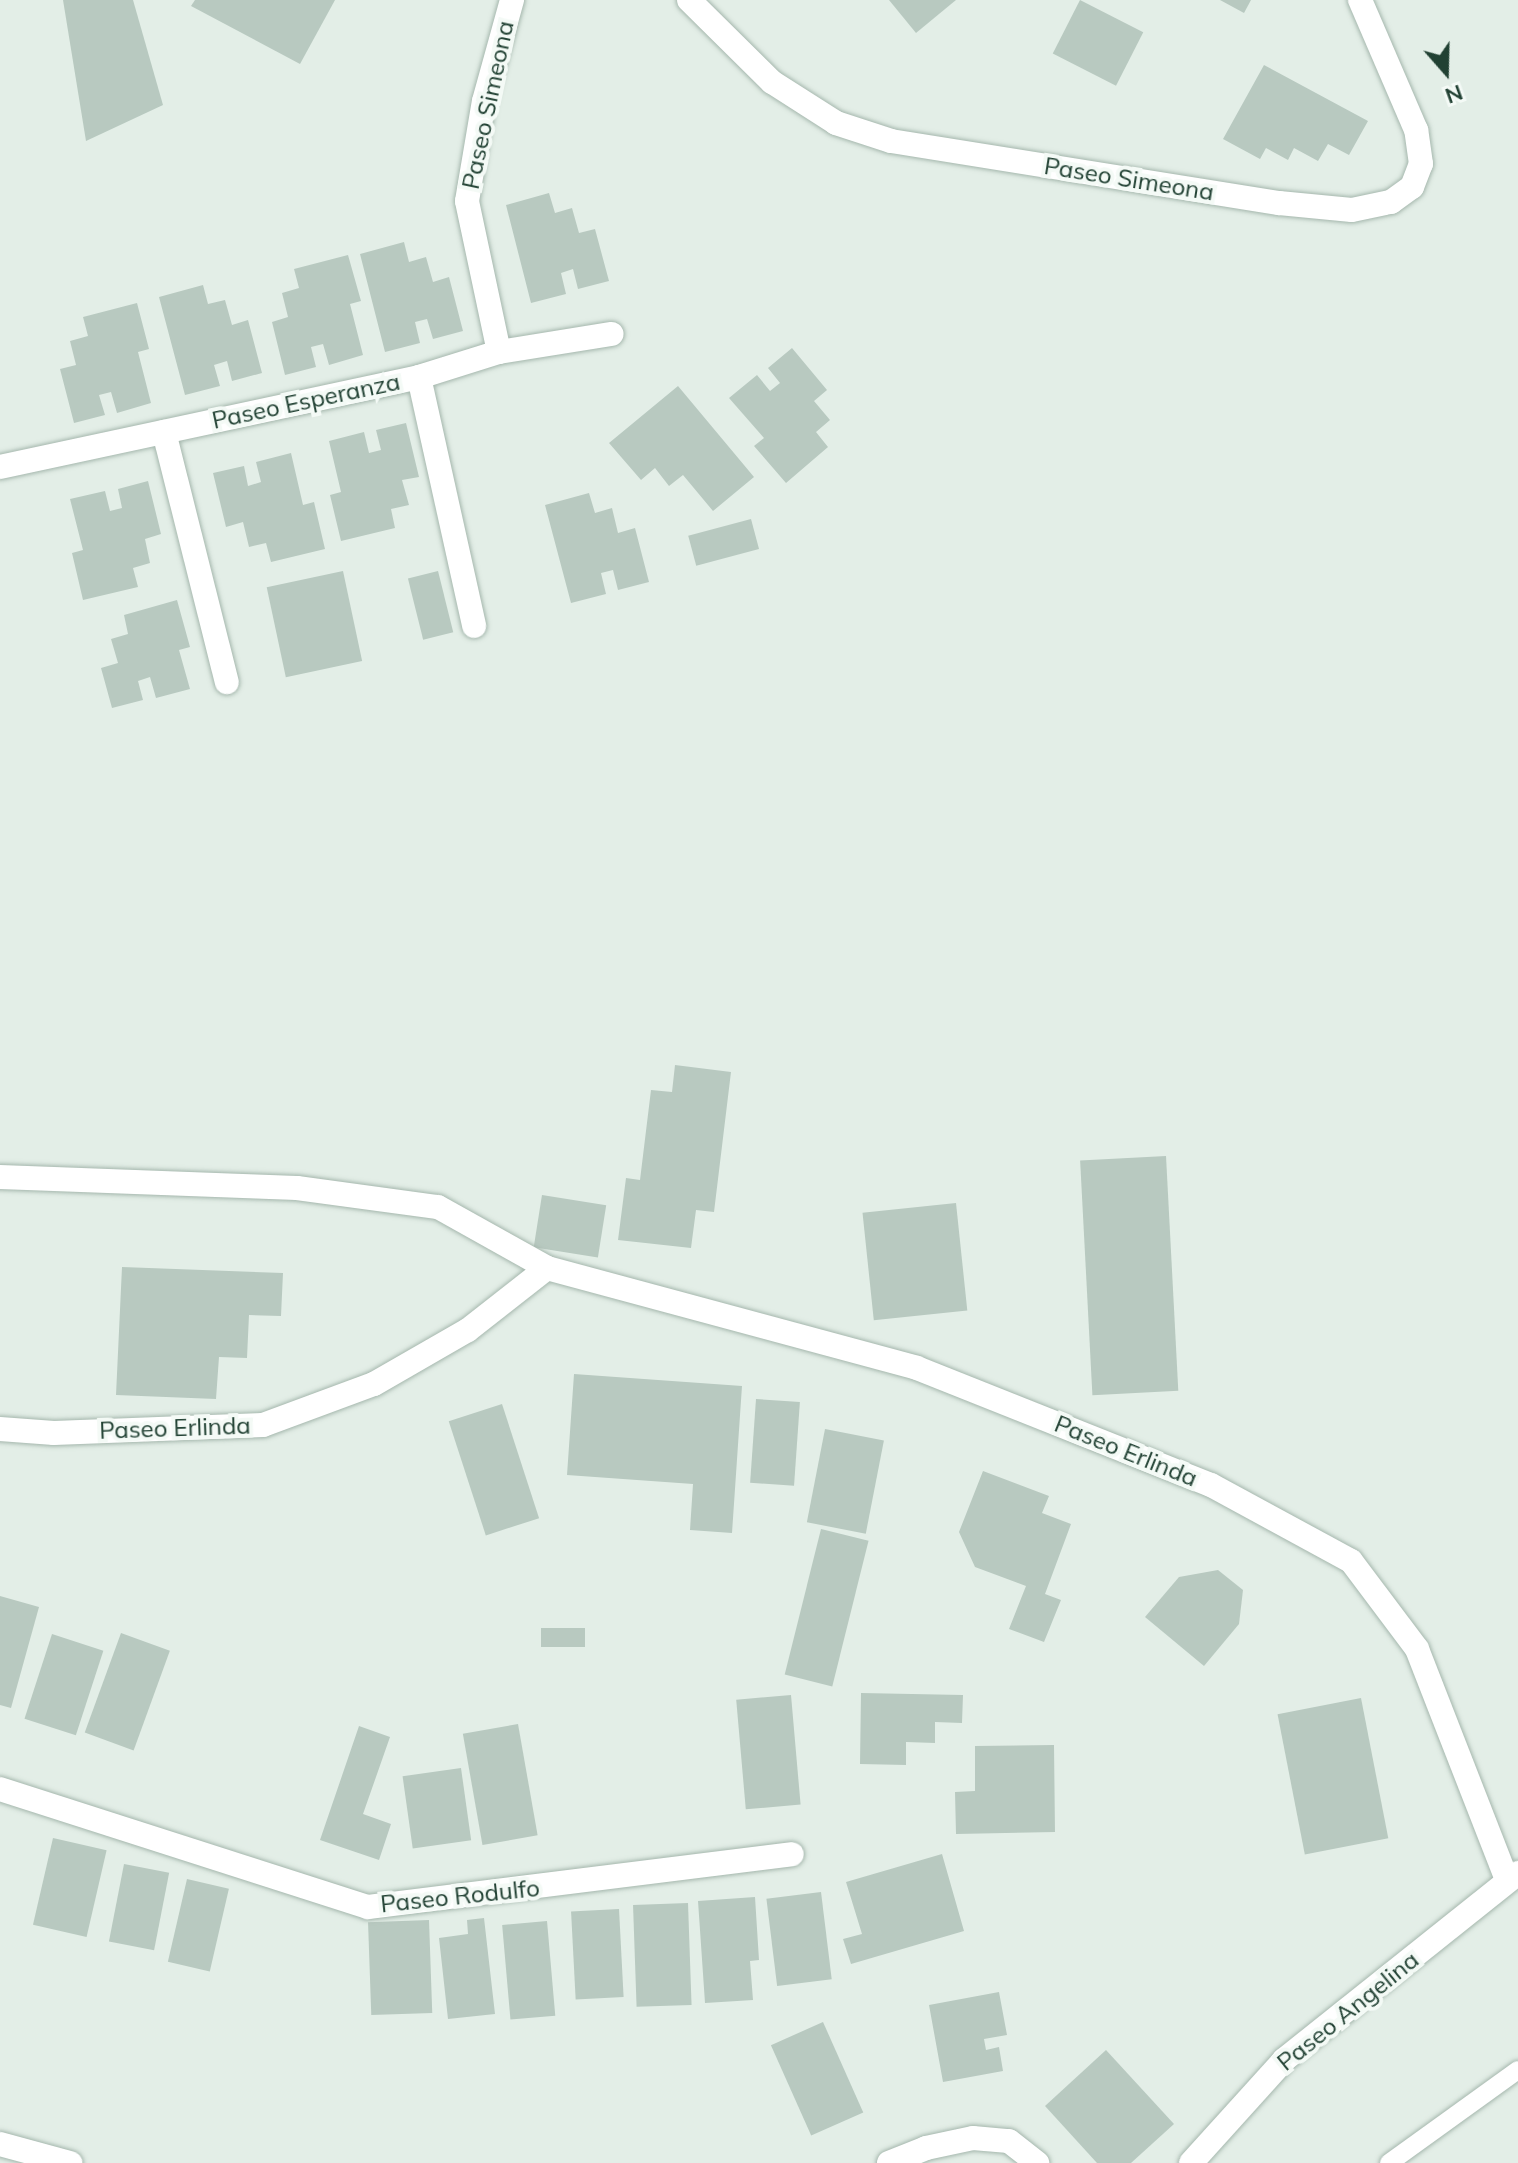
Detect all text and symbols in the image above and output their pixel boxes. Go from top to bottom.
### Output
street label: Paseo Simeona [456,18,520,192]
north arrow [1406,32,1486,112]
text: N [1442,79,1467,111]
street label: Paseo Simeona [1042,151,1216,207]
street label: Paseo Esperanza [209,367,403,435]
street label: Paseo Erlinda [1050,1409,1202,1493]
street label: Paseo Erlinda [99,1411,251,1445]
street label: Paseo Rodulfo [379,1873,541,1919]
street label: Paseo Angelina [1272,1945,1424,2077]

